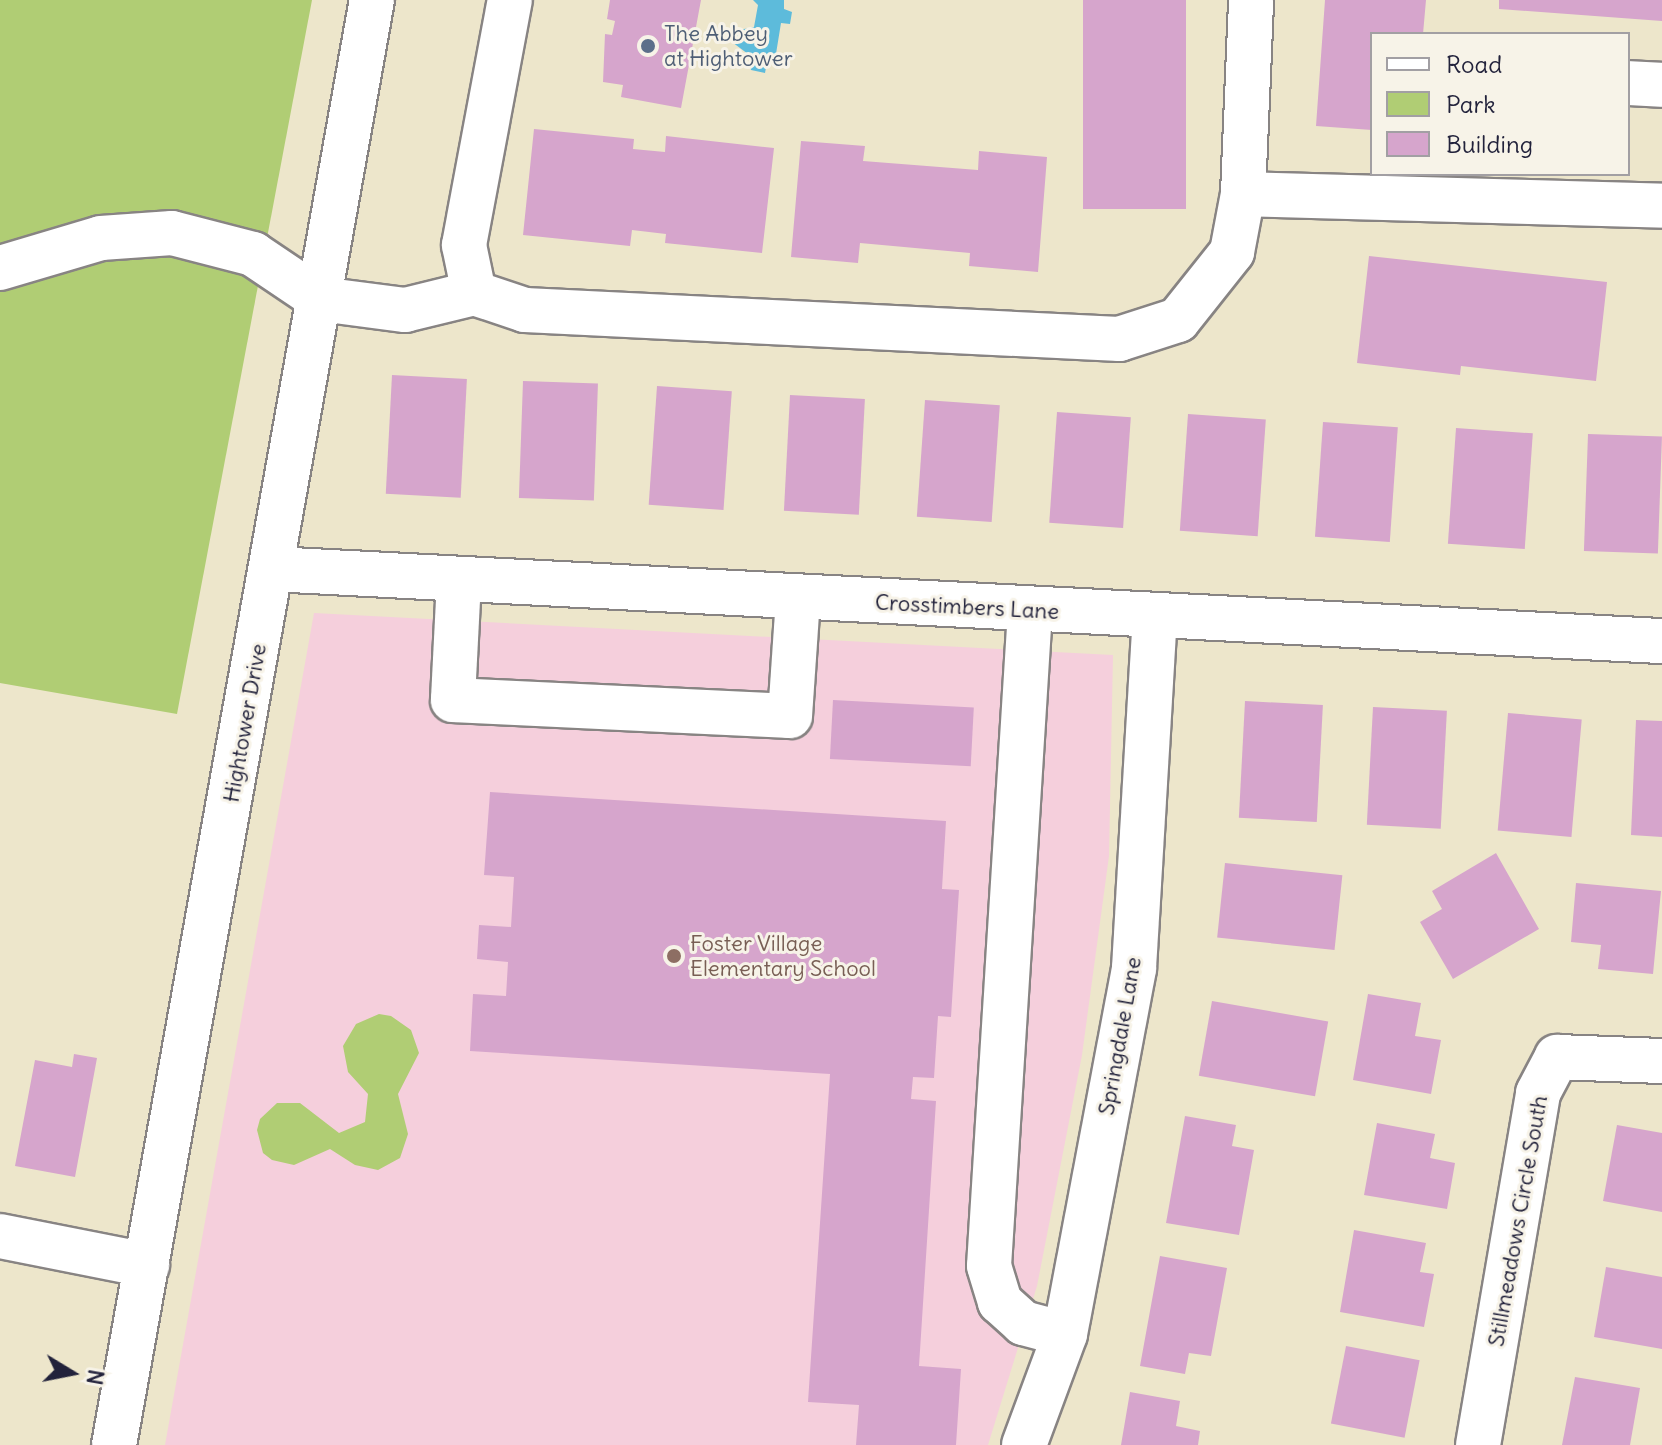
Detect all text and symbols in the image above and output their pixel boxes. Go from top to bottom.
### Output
place label: The Abbey at Hightower [664,20,793,72]
legend [1370,32,1630,176]
marker: The Abbey at Hightower [639,37,657,55]
text: Road [1446,49,1502,79]
text: Park [1446,89,1496,119]
text: Building [1446,129,1533,159]
street label: Crosstimbers Lane [874,589,1060,625]
street label: Hightower Drive [218,642,272,804]
place label: Foster Village Elementary School [690,930,876,982]
marker: Foster Village Elementary School [665,947,683,965]
street label: Springdale Lane [1093,955,1147,1117]
street label: Stillmeadows Circle South [1483,1093,1553,1349]
north arrow [32,1333,112,1413]
text: N [81,1367,111,1387]

